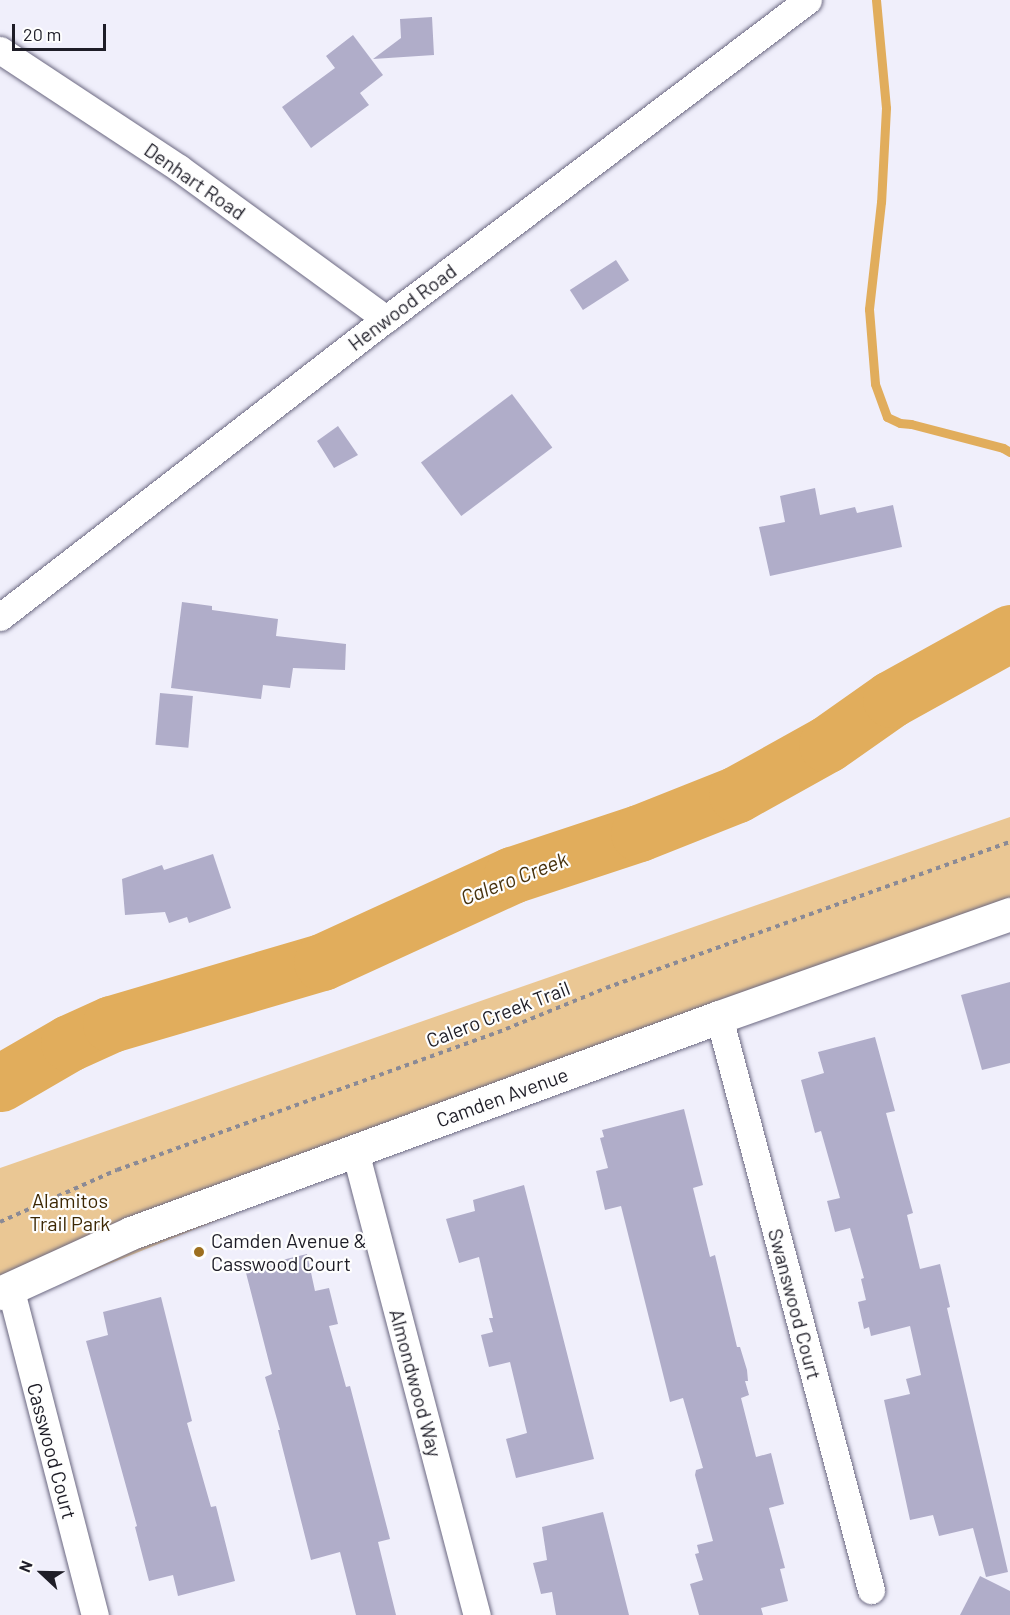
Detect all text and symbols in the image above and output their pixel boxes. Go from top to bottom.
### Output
scale bar [15,12,110,50]
text: 20 m [23,23,61,45]
street label: Denhart Road [140,137,250,225]
street label: Henwood Road [343,258,461,356]
water label: Calero Creek [457,846,571,910]
street label: Calero Creek Trail [423,976,573,1052]
street label: Camden Avenue [433,1062,571,1132]
park label: Alamitos Trail Park [30,1188,110,1235]
street label: Swanswood Court [763,1226,827,1382]
place label: Camden Avenue & Casswood Court [211,1228,367,1275]
marker: Camden Avenue & Casswood Court [192,1245,206,1259]
street label: Almondwood Way [385,1306,447,1460]
street label: Casswood Court [22,1380,82,1522]
north arrow [12,1543,72,1603]
text: N [14,1558,36,1575]

